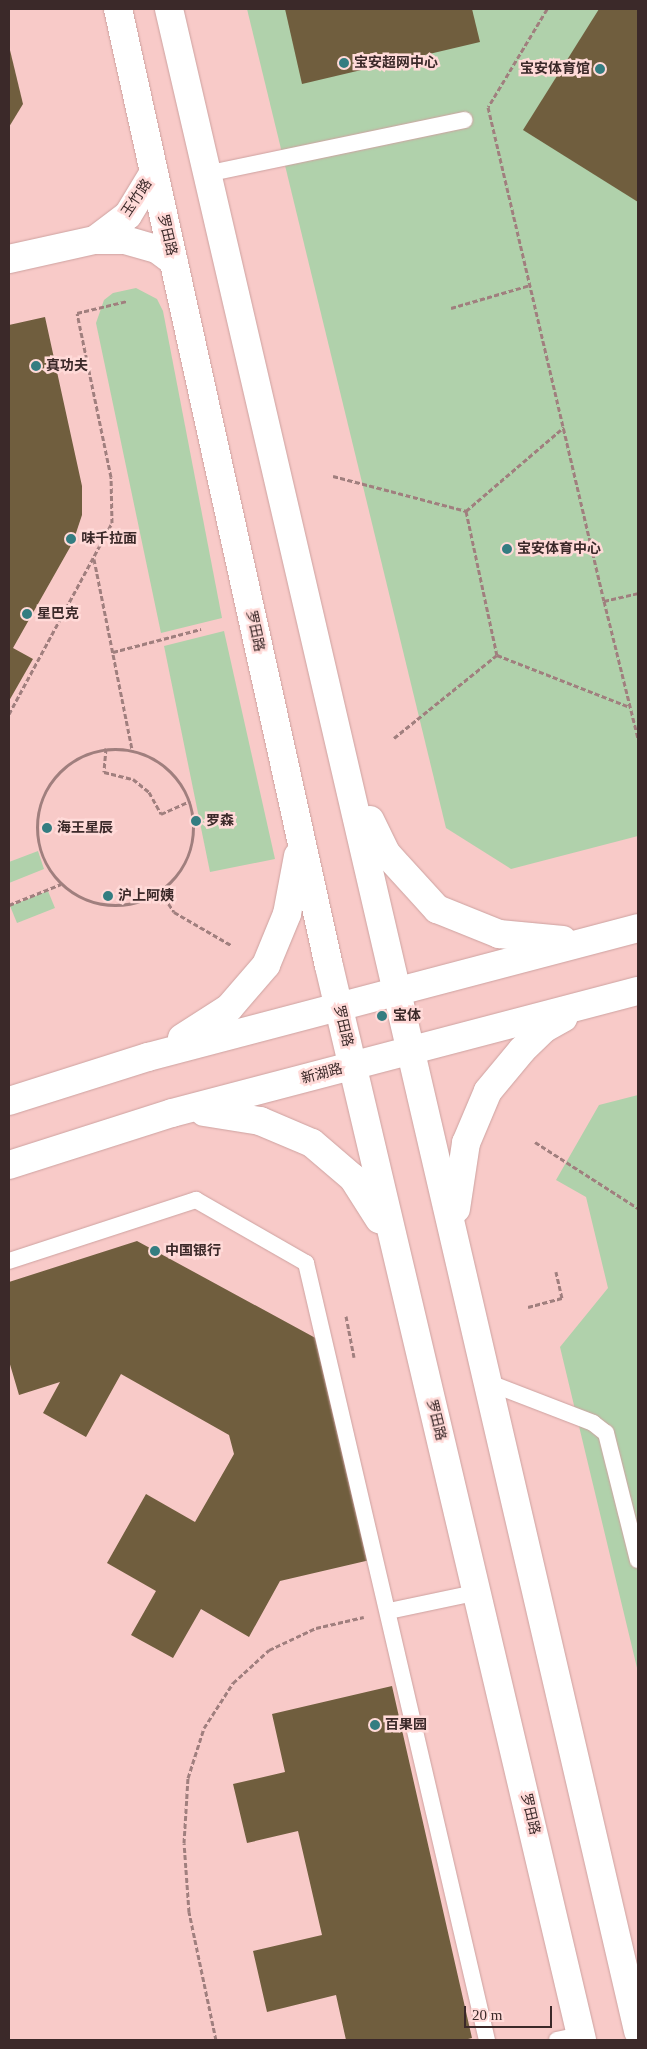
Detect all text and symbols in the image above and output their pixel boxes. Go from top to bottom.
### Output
place label: 宝安超网中心 [354,55,438,71]
marker: 宝安超网中心 [338,57,350,69]
place label: 宝安体育馆 [520,61,590,77]
marker: 宝安体育馆 [594,63,606,75]
street label: 玉竹路 [118,176,156,220]
street label: 罗田路 [154,213,180,257]
place label: 真功夫 [46,358,88,374]
marker: 真功夫 [30,360,42,372]
place label: 味千拉面 [81,531,137,547]
marker: 味千拉面 [65,533,77,545]
place label: 宝安体育中心 [517,541,601,557]
marker: 宝安体育中心 [501,543,513,555]
place label: 星巴克 [37,606,79,622]
marker: 星巴克 [21,608,33,620]
street label: 罗田路 [242,609,268,653]
place label: 罗森 [206,813,234,829]
marker: 罗森 [190,815,202,827]
place label: 海王星辰 [57,820,113,836]
marker: 海王星辰 [41,822,53,834]
place label: 沪上阿姨 [118,888,174,904]
marker: 沪上阿姨 [102,890,114,902]
street label: 罗田路 [330,1004,356,1048]
place label: 宝体 [393,1008,421,1024]
marker: 宝体 [375,1009,389,1023]
street label: 新湖路 [300,1060,344,1088]
place label: 中国银行 [165,1243,221,1259]
marker: 中国银行 [149,1245,161,1257]
street label: 罗田路 [423,1398,449,1442]
place label: 百果园 [385,1717,427,1733]
marker: 百果园 [369,1719,381,1731]
street label: 罗田路 [517,1792,543,1836]
scale bar [467,1996,554,2028]
text: 20 m [472,2007,502,2023]

